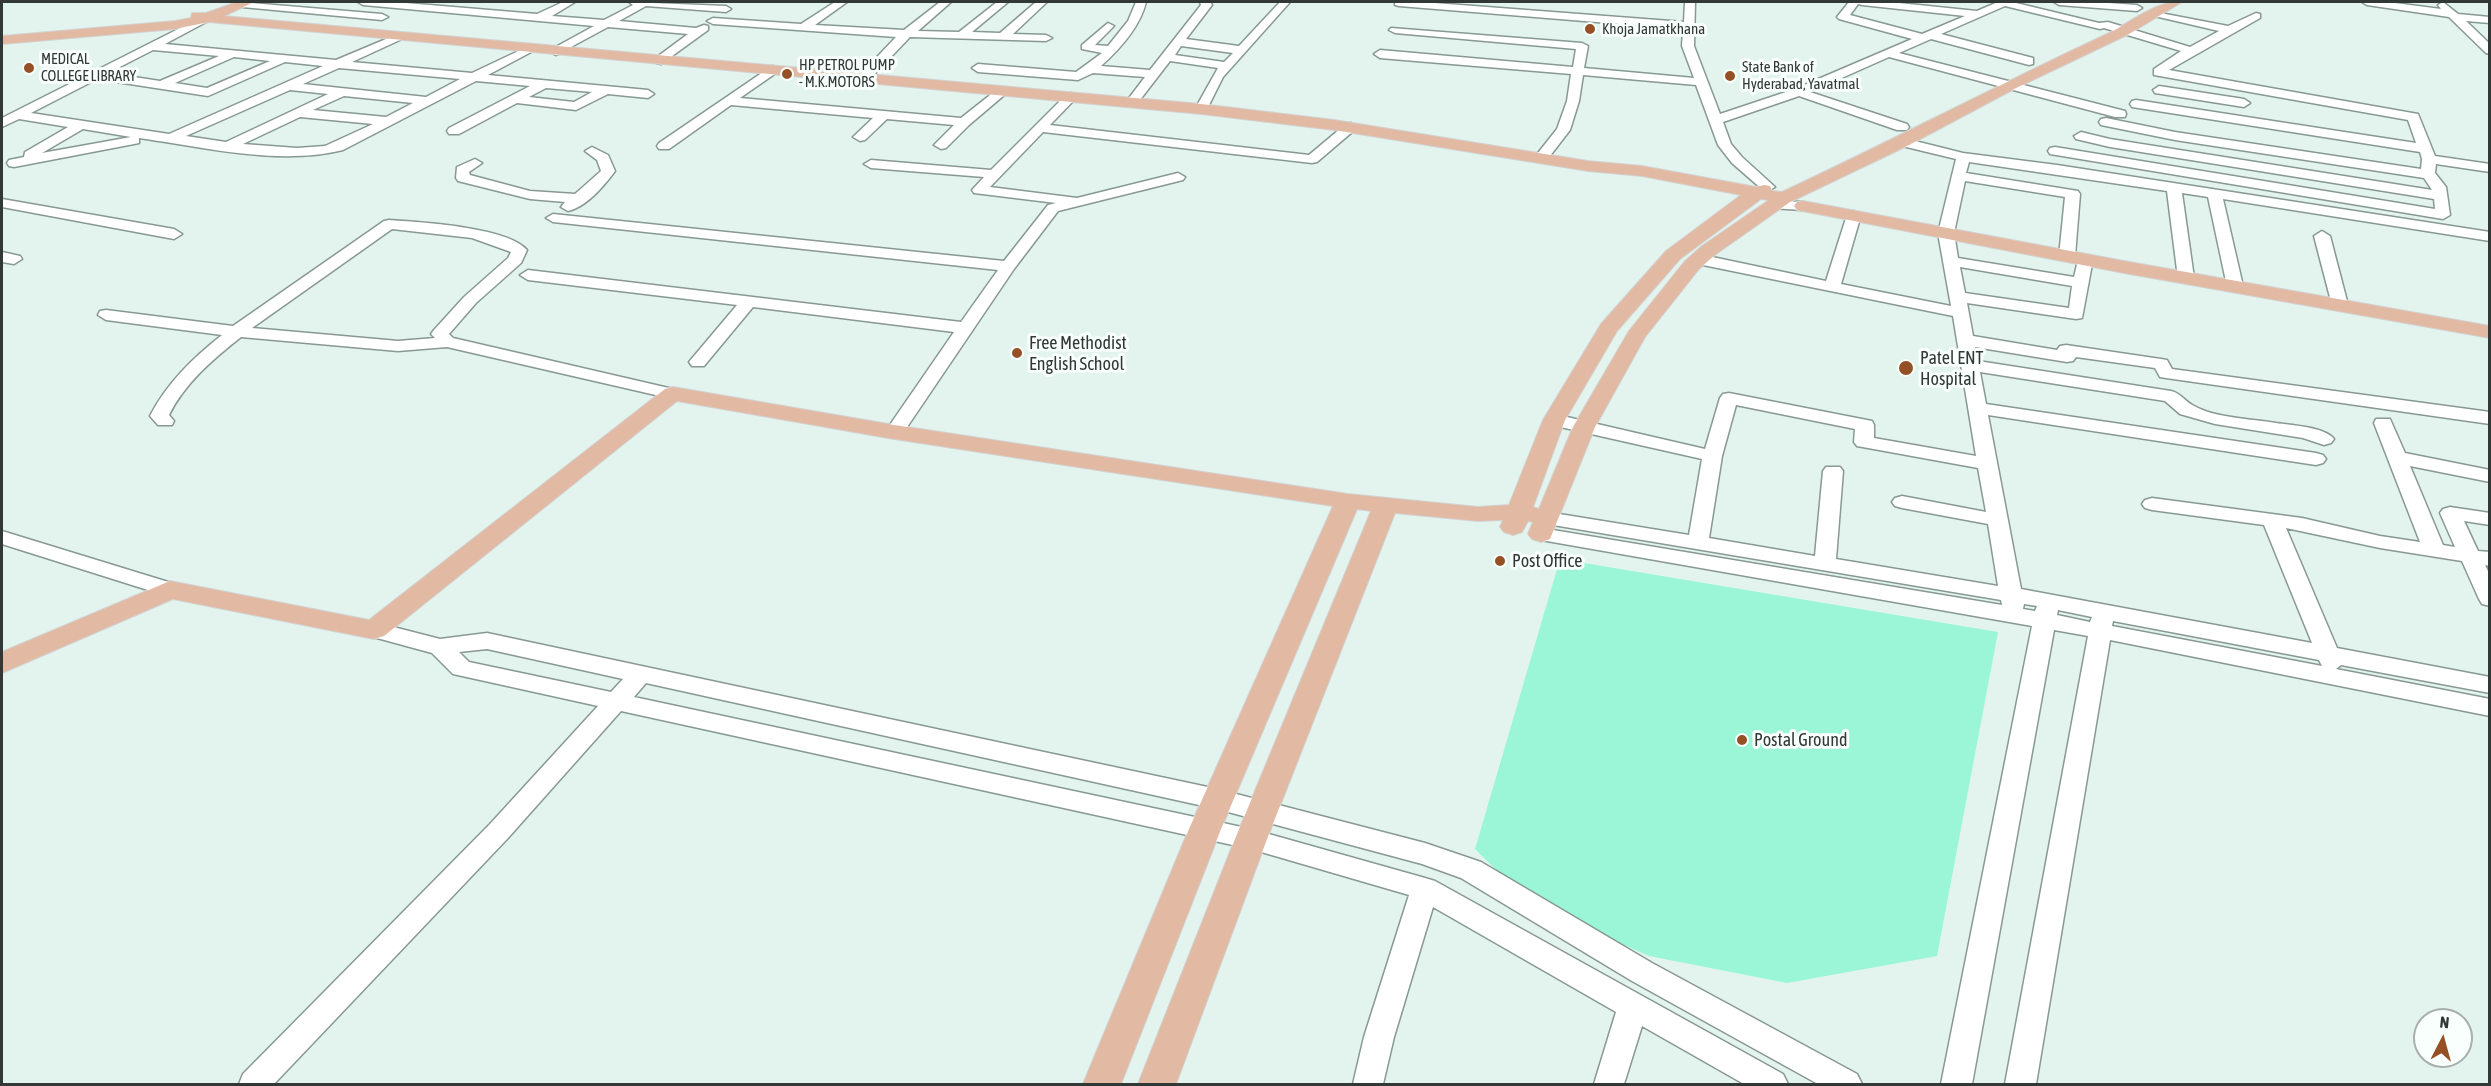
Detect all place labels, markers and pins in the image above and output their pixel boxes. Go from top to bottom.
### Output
place label: Khoja Jamatkhana [1602,20,1705,38]
marker: Khoja Jamatkhana [1583,22,1597,36]
place label: MEDICAL COLLEGE LIBRARY [41,50,136,85]
place label: HP PETROL PUMP - M.K.MOTORS [799,56,895,91]
place label: State Bank of Hyderabad, Yavatmal [1742,58,1860,93]
marker: MEDICAL COLLEGE LIBRARY [22,61,36,75]
marker: HP PETROL PUMP - M.K.MOTORS [780,67,794,81]
marker: State Bank of Hyderabad, Yavatmal [1723,69,1737,83]
place label: Free Methodist English School [1029,332,1127,374]
marker: Free Methodist English School [1010,346,1024,360]
place label: Patel ENT Hospital [1920,347,1983,389]
marker: Patel ENT Hospital [1897,359,1915,377]
place label: Post Office [1512,550,1582,572]
marker: Post Office [1493,554,1507,568]
place label: Postal Ground [1754,729,1848,751]
marker: Postal Ground [1735,733,1749,747]

